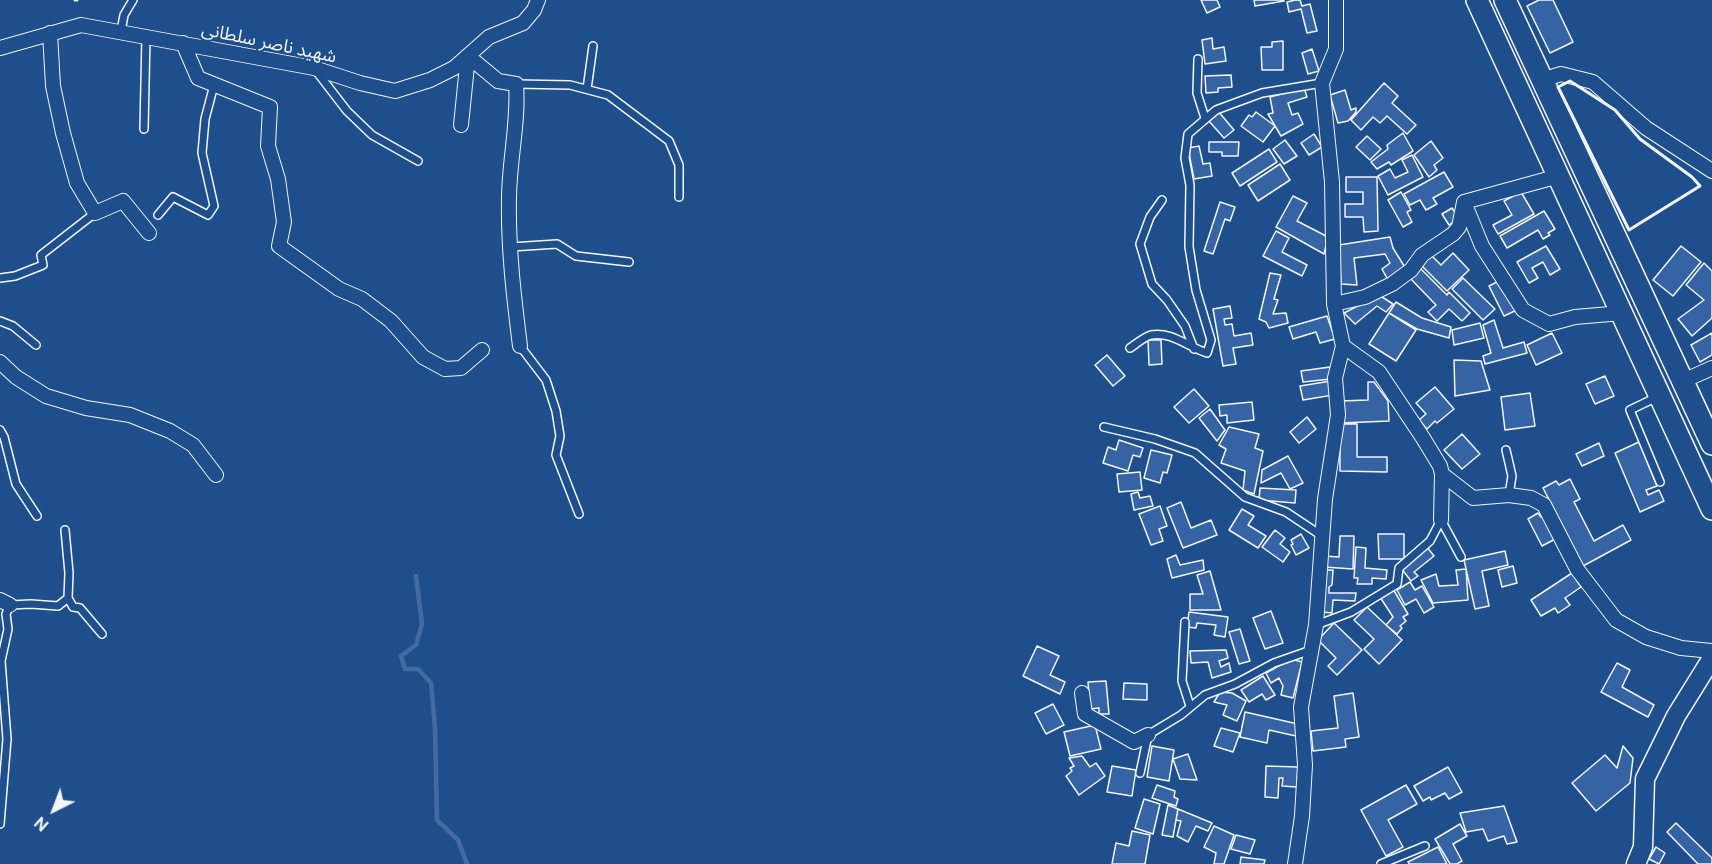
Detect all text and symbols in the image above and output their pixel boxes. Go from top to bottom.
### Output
street label: شهید ناصر سلطانی [200,18,338,68]
north arrow [24,780,84,840]
text: N [31,813,53,835]

